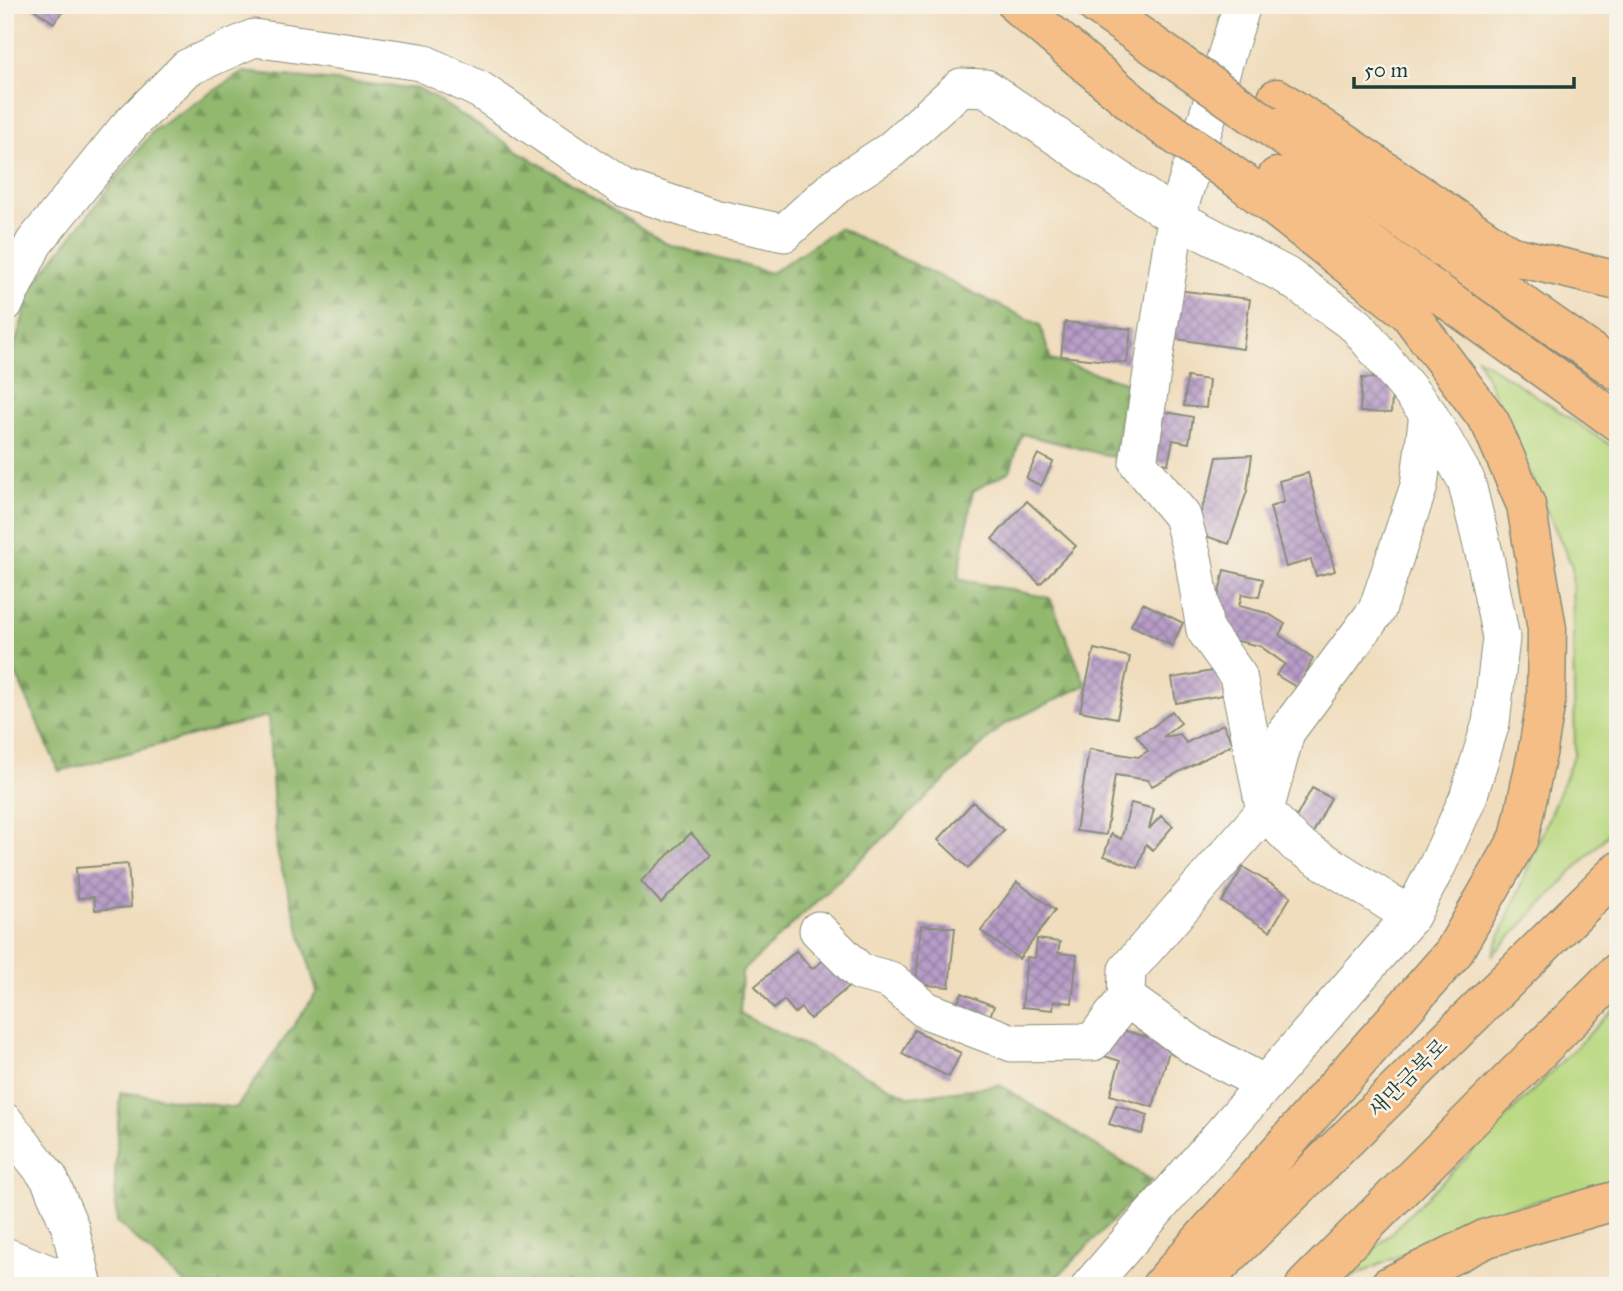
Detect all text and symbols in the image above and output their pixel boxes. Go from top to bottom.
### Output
scale bar [1354,46,1574,90]
text: 50 m [1364,57,1409,83]
street label: 새만금북로 [1363,1033,1453,1123]

